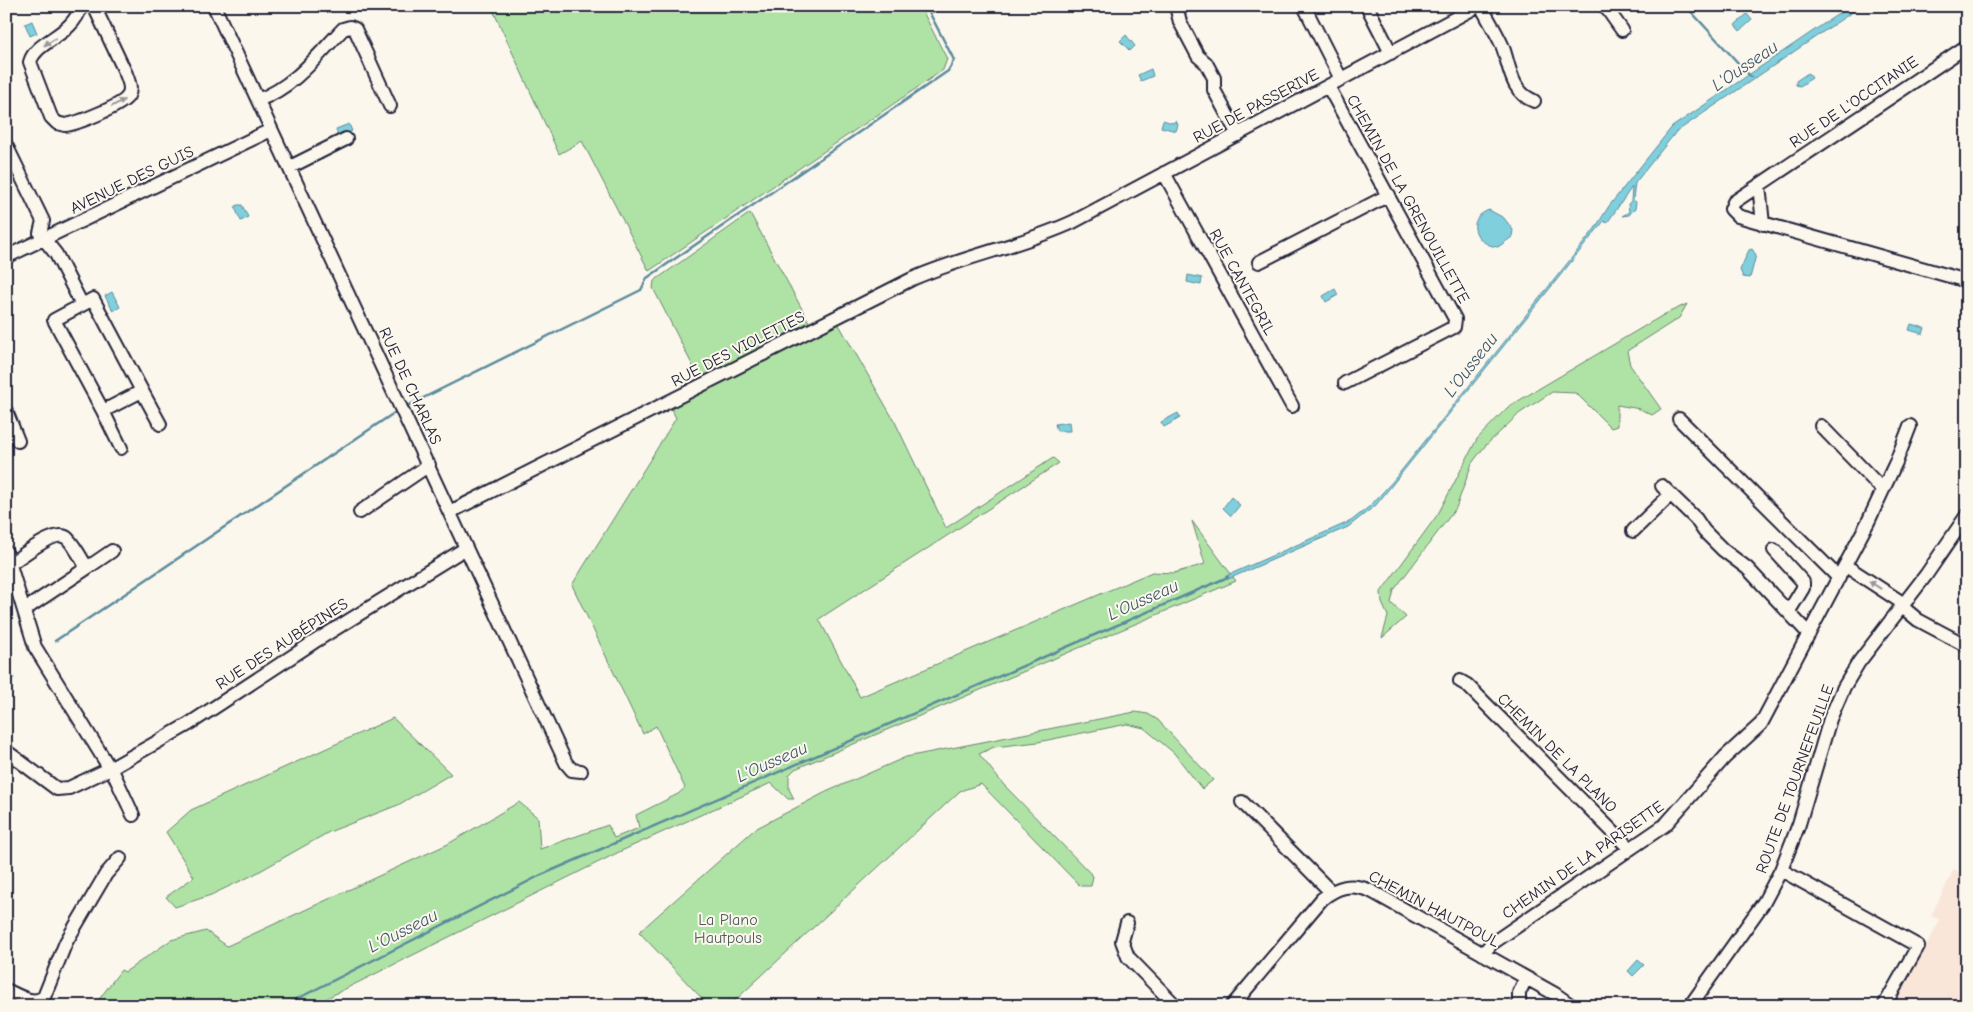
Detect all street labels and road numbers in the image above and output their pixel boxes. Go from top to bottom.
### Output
street label: RUE DE L'OCCITANIE [1786,52,1922,152]
street label: RUE DE PASSERIVE [1190,65,1322,147]
street label: CHEMIN DE LA GRENOUILLETTE [1343,92,1473,307]
street label: AVENUE DES GUIS [67,142,197,218]
street label: RUE CANTEGRIL [1205,226,1279,338]
street label: RUE DES VIOLETTES [668,307,808,390]
street label: RUE DE CHARLAS [375,325,445,447]
street label: RUE DES AUBÉPINES [212,594,351,693]
street label: ROUTE DE TOURNEFEUILLE [1752,682,1838,876]
street label: CHEMIN DE LA PLANO [1494,690,1620,816]
street label: CHEMIN DE LA PARISETTE [1499,797,1667,923]
street label: CHEMIN HAUTPOUL [1366,867,1502,951]

